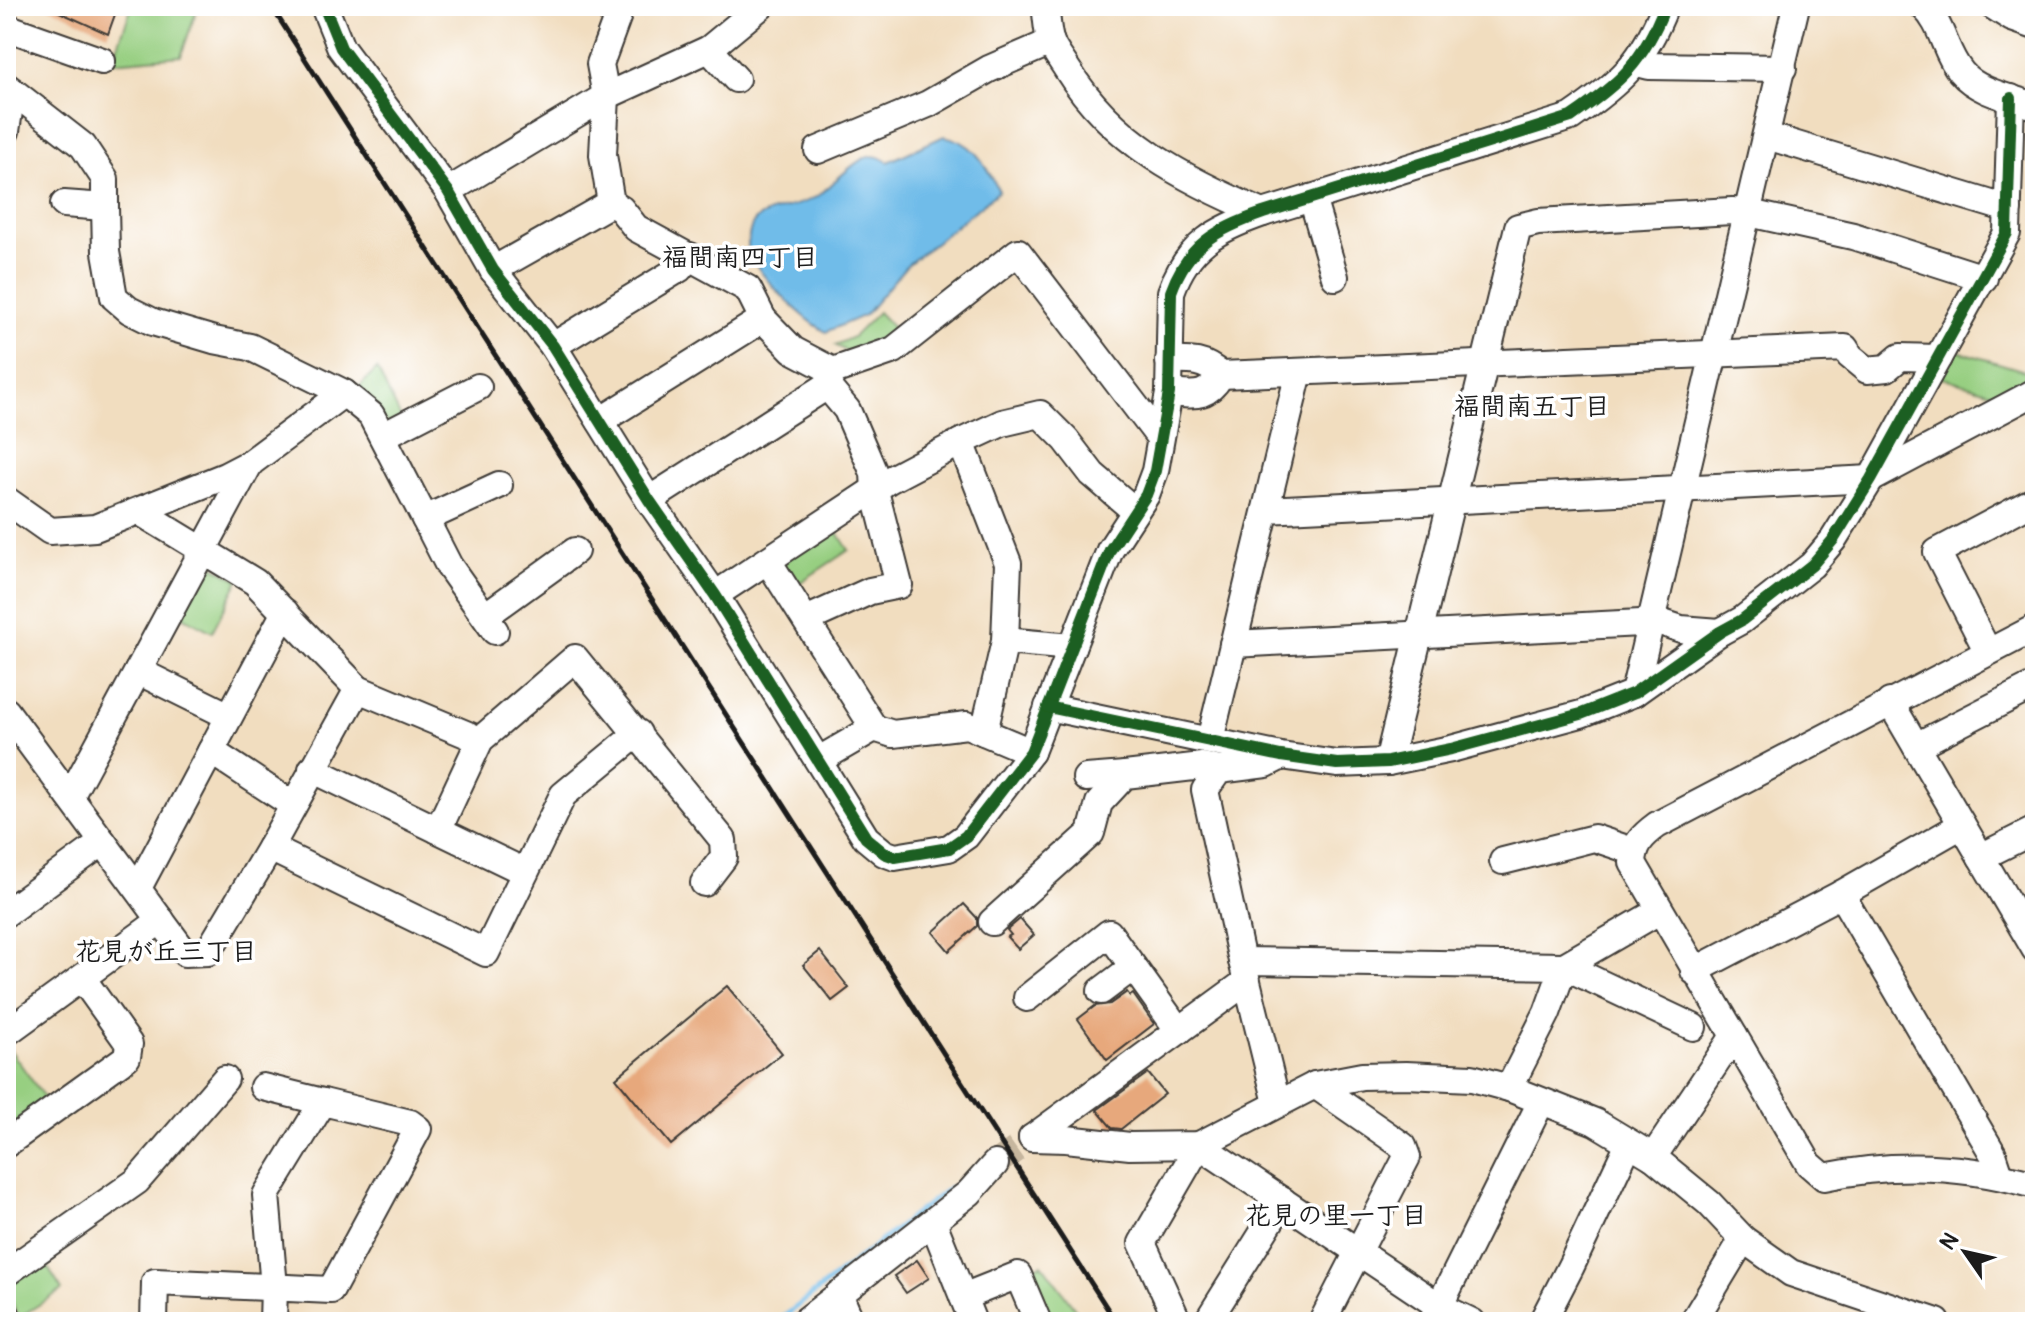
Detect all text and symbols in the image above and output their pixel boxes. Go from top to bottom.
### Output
district label: 福間南四丁目 [662,242,818,274]
district label: 福間南五丁目 [1454,391,1610,423]
district label: 花見が丘三丁目 [75,936,257,968]
district label: 花見の里一丁目 [1245,1200,1427,1232]
north arrow [1925,1212,2005,1292]
text: N [1933,1227,1965,1255]

